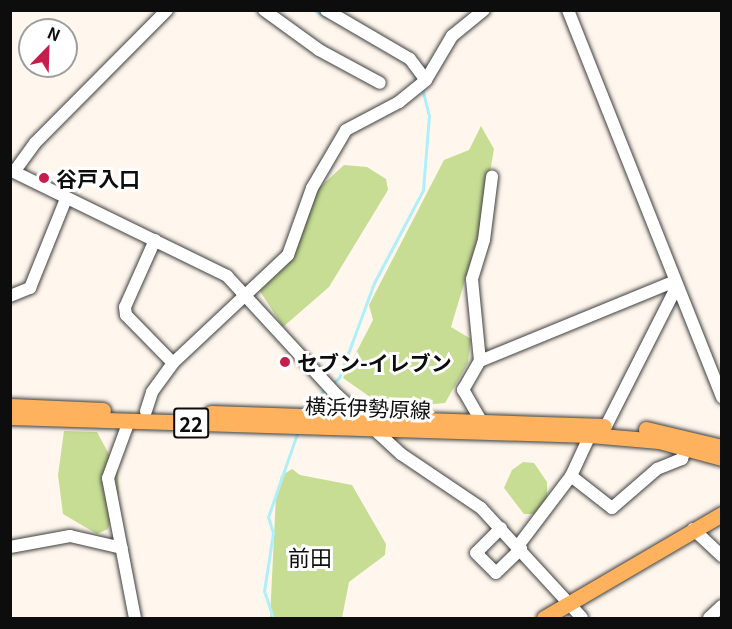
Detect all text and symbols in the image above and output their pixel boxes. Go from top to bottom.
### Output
north arrow [18,18,78,78]
text: N [44,20,64,47]
place label: 谷戸入口 [56,165,140,191]
marker: 谷戸入口 [37,171,51,185]
place label: セブン-イレブン [297,349,452,375]
marker: セブン-イレブン [278,355,292,369]
street label: 横浜伊勢原線 [305,392,431,422]
road number: 22 [173,406,209,440]
district label: 前田 [288,544,332,570]

